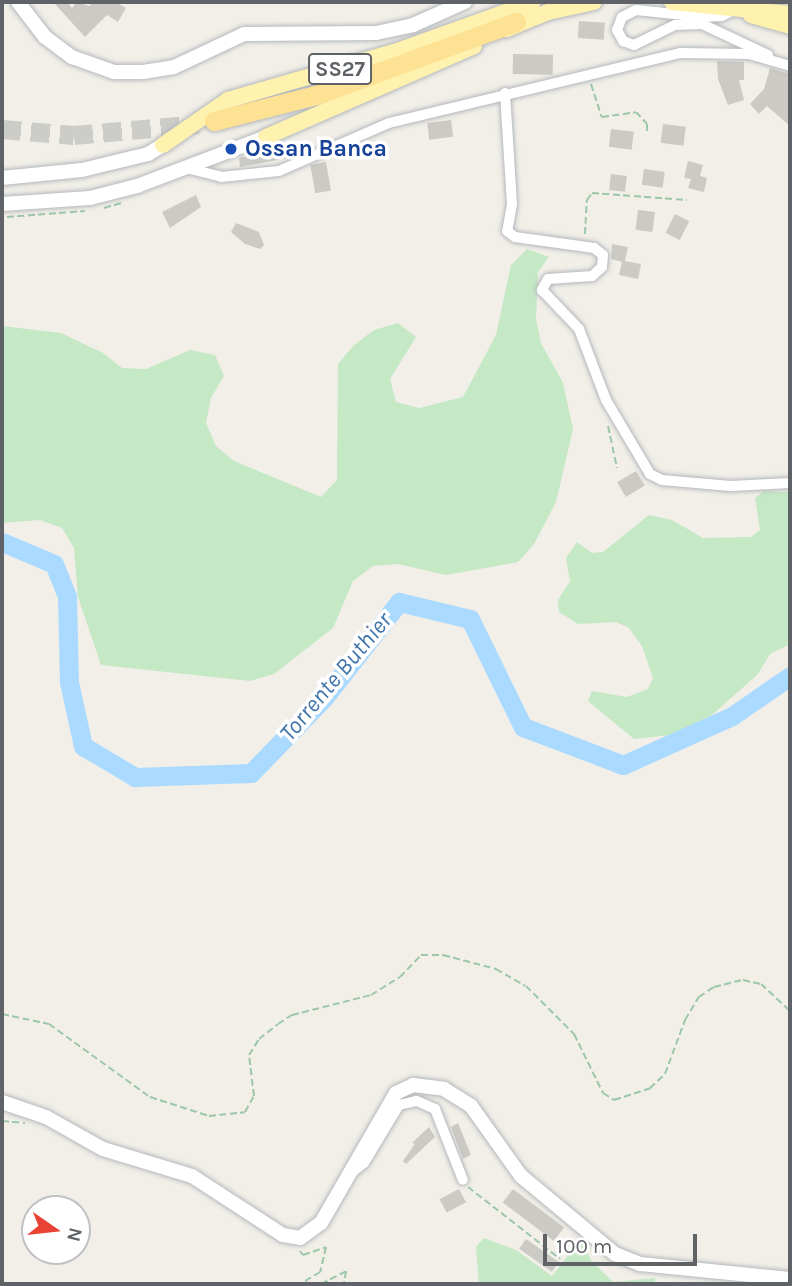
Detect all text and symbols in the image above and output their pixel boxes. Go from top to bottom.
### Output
road number: SS27 [307,52,373,86]
place label: Ossan Banca [245,135,387,163]
marker: Ossan Banca [223,141,239,157]
water label: Torrente Buthier [274,607,398,747]
north arrow [21,1195,91,1265]
scale bar [547,1220,701,1264]
text: N [62,1225,87,1244]
text: 100 m [556,1234,613,1258]

